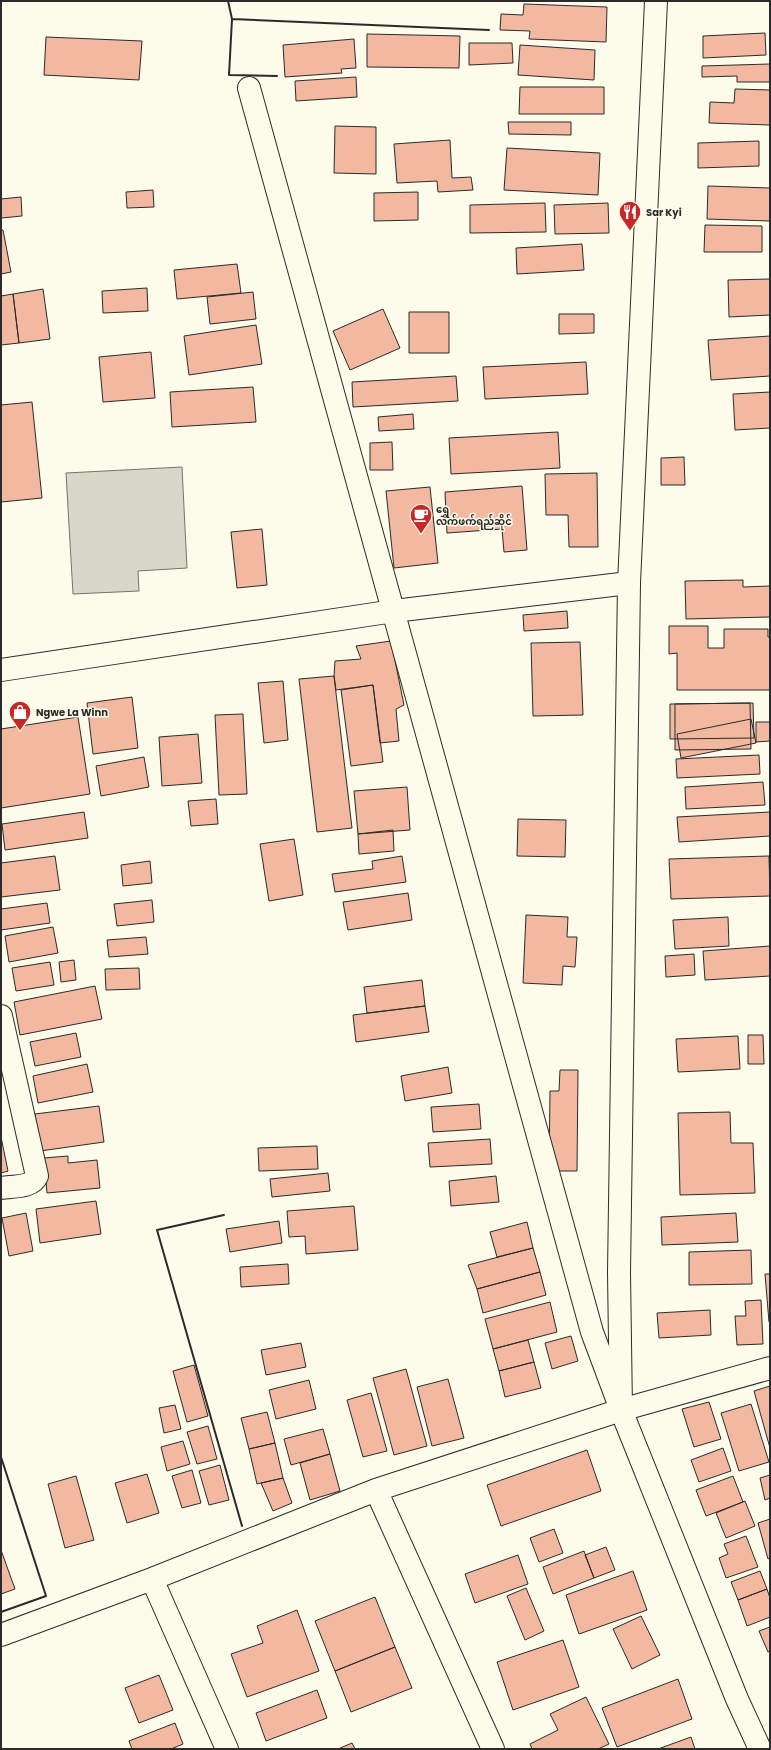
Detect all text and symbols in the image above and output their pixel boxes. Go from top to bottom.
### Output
restaurant icon: Sar Kyi [617,199,643,232]
place label: Sar Kyi [646,205,682,220]
cafe icon: ရွှေ လက်ဖက်ရည်ဆိုင် [408,502,434,535]
place label: ရွှေ လက်ဖက်ရည်ဆိုင် [436,502,512,531]
shop icon: Ngwe La Winn [7,699,33,732]
place label: Ngwe La Winn [36,705,108,720]

